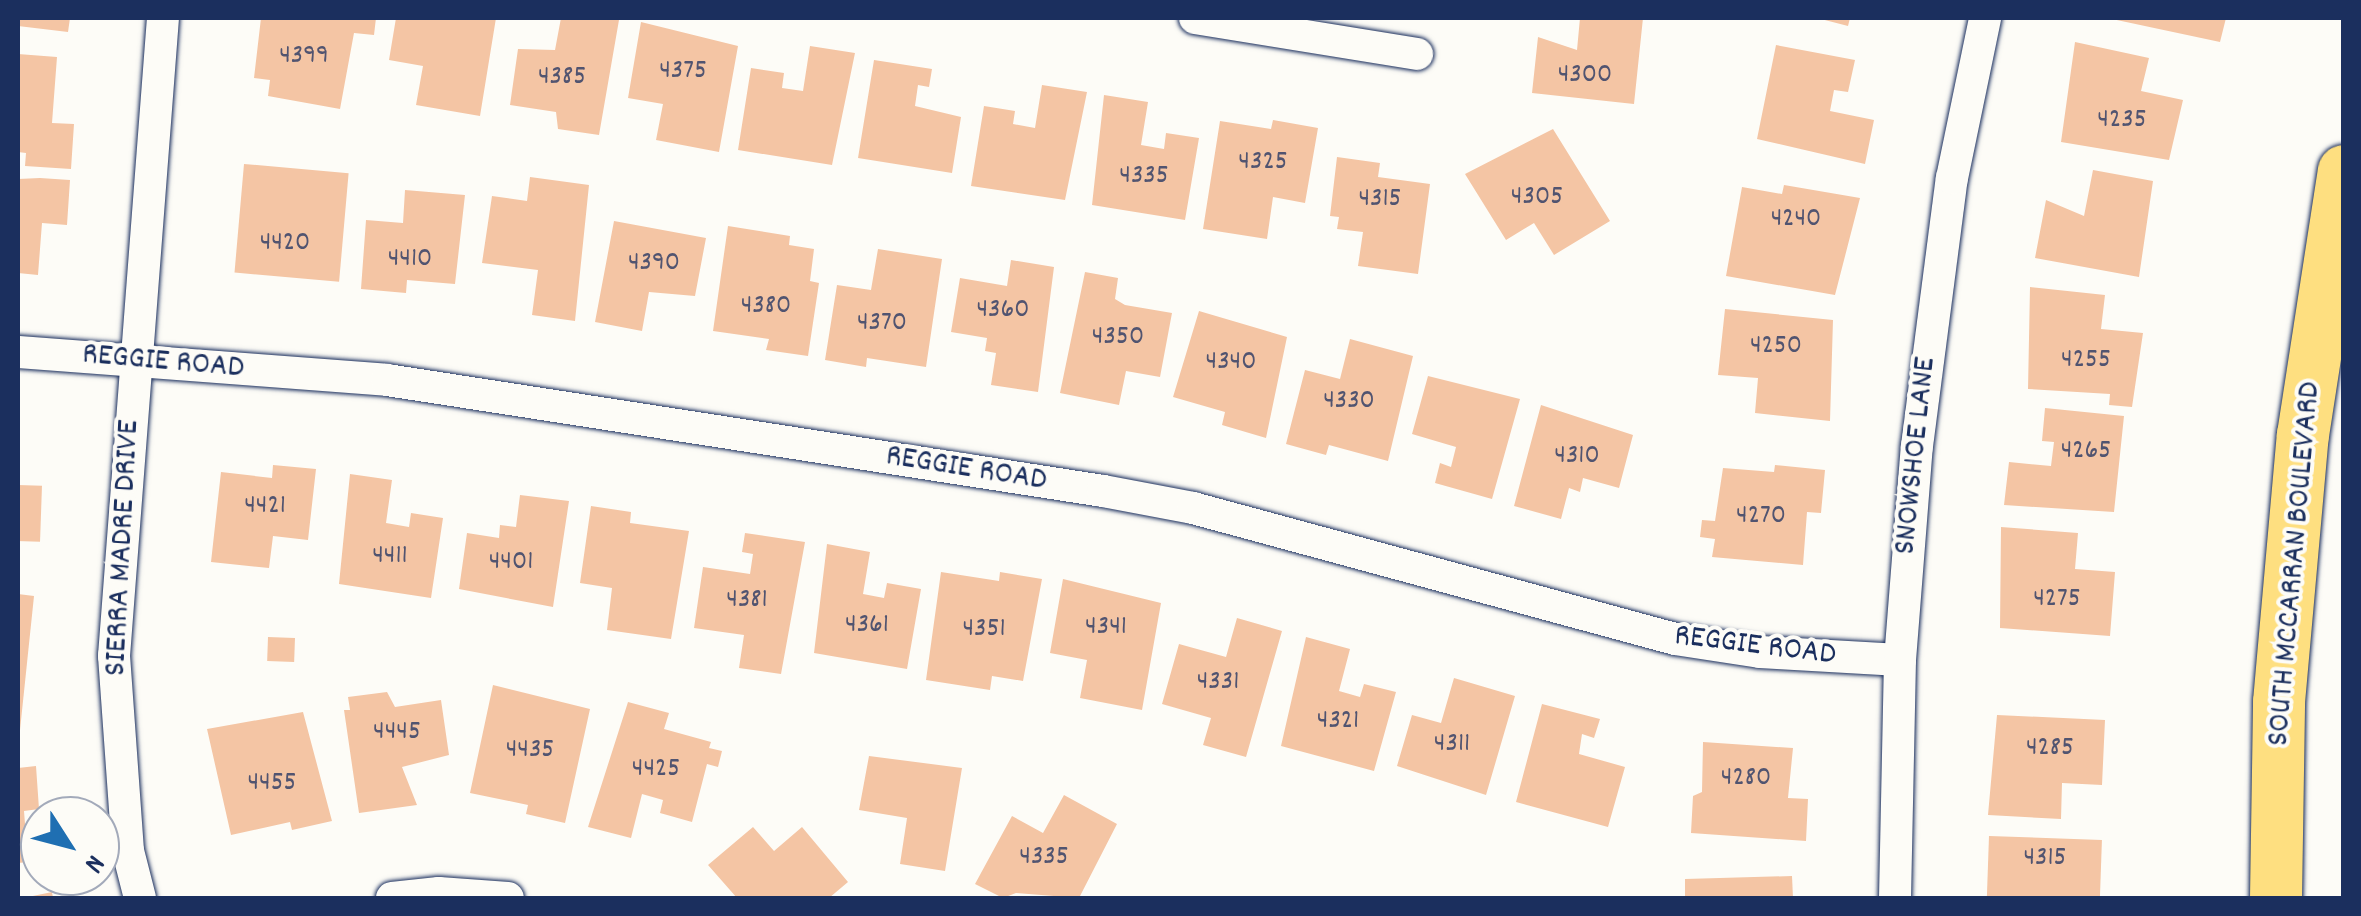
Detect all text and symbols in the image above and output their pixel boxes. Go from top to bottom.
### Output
house number: 4399 [279,40,329,74]
house number: 4375 [659,55,707,89]
house number: 4300 [1558,59,1612,93]
house number: 4385 [538,61,586,95]
house number: 4235 [2097,104,2147,138]
house number: 4325 [1238,146,1288,180]
house number: 4335 [1119,160,1169,194]
house number: 4305 [1511,181,1563,215]
house number: 4315 [1358,183,1402,217]
house number: 4240 [1771,203,1821,237]
house number: 4420 [260,227,310,261]
house number: 4410 [388,243,432,277]
house number: 4390 [628,247,680,281]
house number: 4380 [741,290,791,324]
house number: 4360 [976,294,1030,328]
house number: 4370 [857,307,907,341]
house number: 4350 [1092,321,1144,355]
house number: 4250 [1750,330,1802,364]
street label: REGGIE ROAD [81,337,245,389]
house number: 4255 [2061,344,2111,378]
house number: 4340 [1206,346,1256,380]
street label: SNOWSHOE LANE [1888,355,1946,557]
street label: SOUTH MCCARRAN BOULEVARD [2261,380,2331,748]
house number: 4330 [1323,385,1375,419]
street label: SIERRA MADRE DRIVE [98,419,150,677]
house number: 4265 [2061,435,2111,469]
street label: REGGIE ROAD [883,438,1049,502]
house number: 4310 [1554,440,1600,474]
house number: 4421 [244,490,286,524]
house number: 4270 [1736,500,1786,534]
house number: 4411 [372,540,408,574]
house number: 4401 [489,546,533,580]
house number: 4275 [2033,583,2081,617]
house number: 4381 [726,584,768,618]
house number: 4361 [845,609,889,643]
house number: 4341 [1085,611,1127,645]
house number: 4351 [962,613,1006,647]
street label: REGGIE ROAD [1672,618,1838,676]
house number: 4331 [1197,666,1239,700]
house number: 4321 [1317,705,1359,739]
house number: 4445 [373,716,421,750]
house number: 4311 [1434,728,1470,762]
house number: 4285 [2026,732,2074,766]
house number: 4435 [506,734,554,768]
house number: 4425 [632,753,680,787]
house number: 4280 [1721,762,1771,796]
house number: 4455 [247,767,297,801]
north arrow [20,796,120,896]
house number: 4335 [1019,841,1069,875]
house number: 4315 [2023,842,2067,876]
text: N [72,845,113,880]

